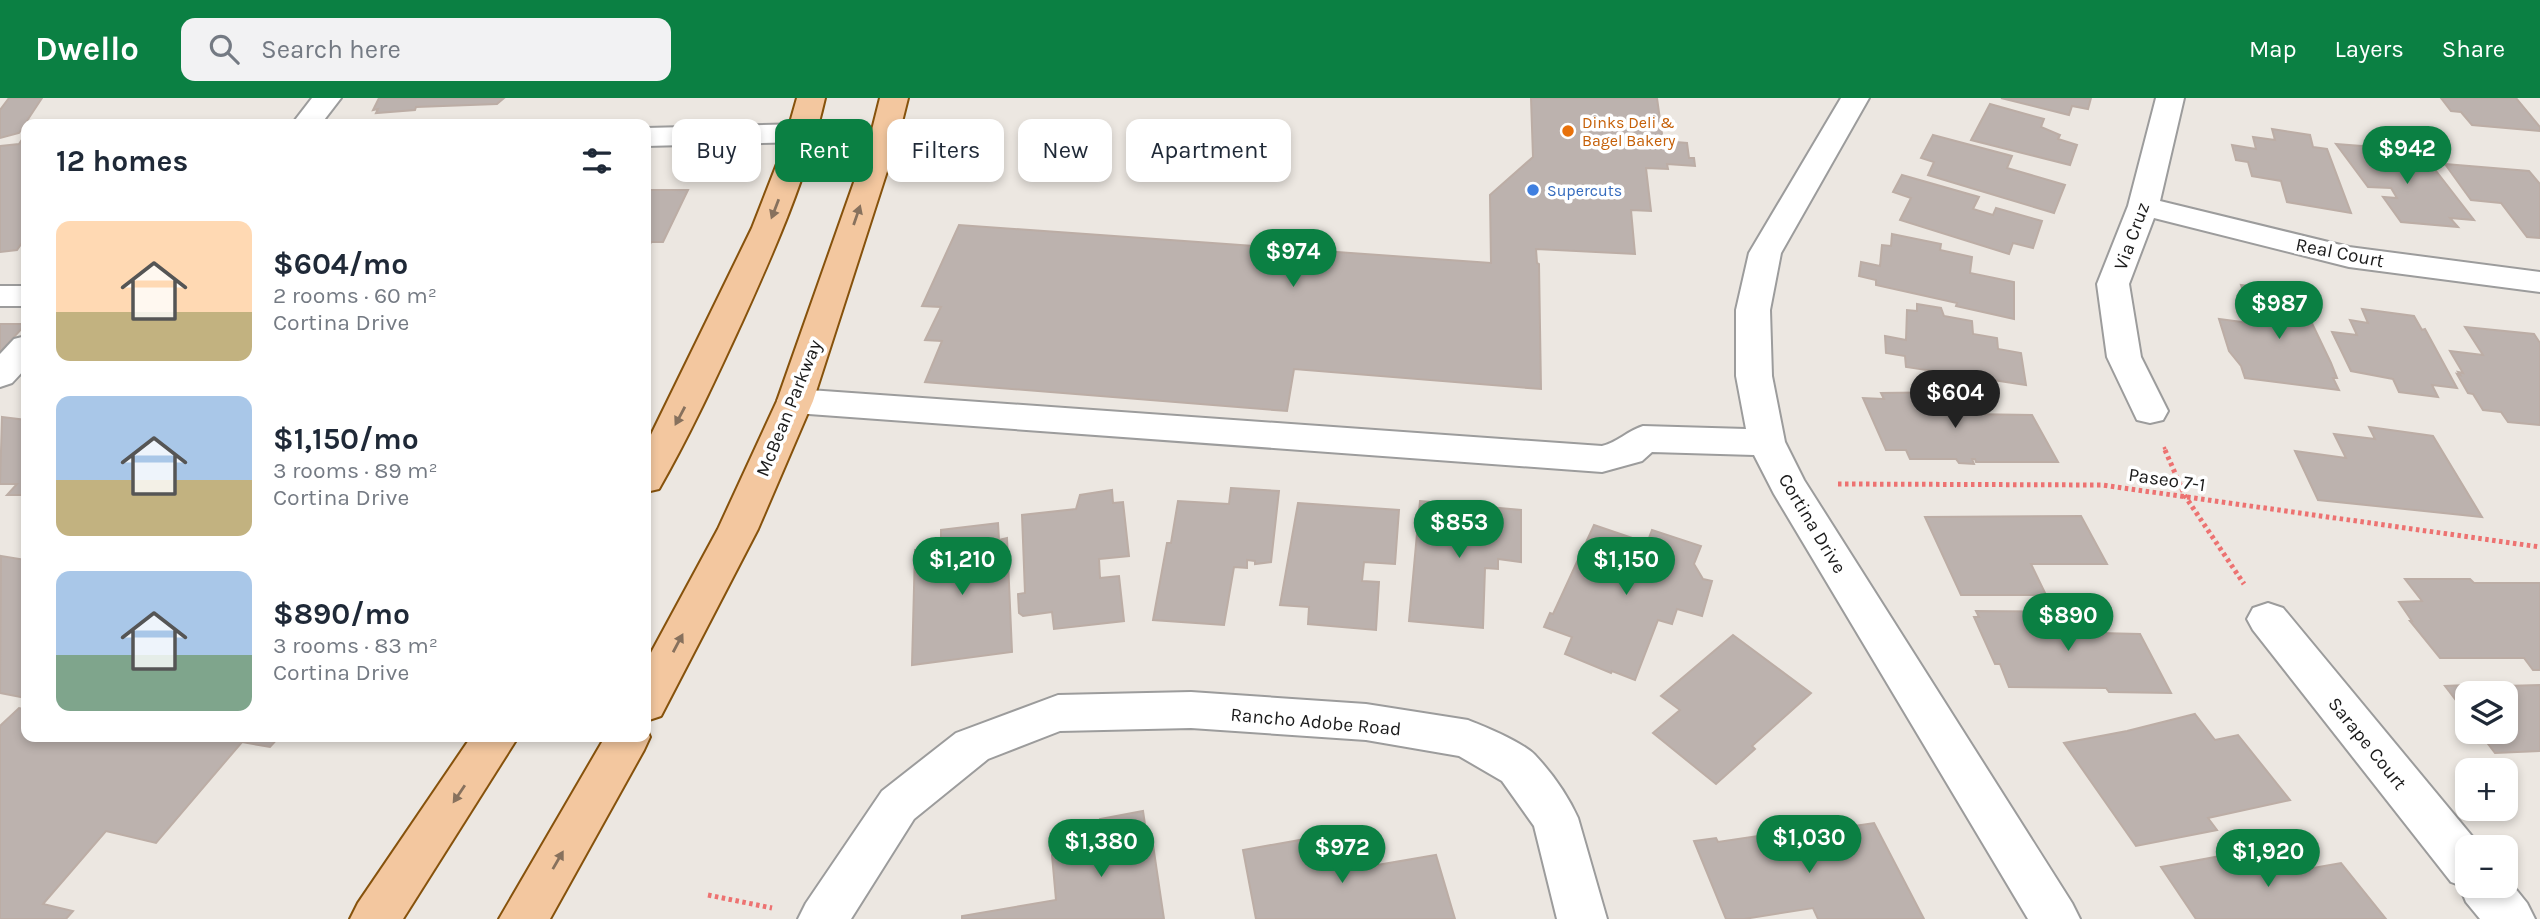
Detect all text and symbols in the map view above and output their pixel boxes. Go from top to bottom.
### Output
search box [181,18,671,81]
text: Dwello [35,30,139,68]
icon: search [205,30,243,68]
text: Search here [261,34,401,65]
text: Map [2249,35,2297,63]
text: Layers [2335,35,2404,63]
text: Share [2442,35,2505,63]
place label: Dinks Deli & Bagel Bakery [1582,113,1676,150]
chip: Buy [672,119,761,182]
chip: Rent [775,119,873,182]
chip: Filters [887,119,1004,182]
chip: New [1018,119,1112,182]
chip: Apartment [1126,119,1291,182]
marker: Dinks Deli & Bagel Bakery [1560,123,1576,139]
pin: $942 [2366,126,2448,186]
text: $942 [2378,135,2436,162]
icon: filters [578,142,616,180]
text: 12 homes [56,143,188,179]
place label: Supercuts [1547,181,1622,200]
marker: Supercuts [1525,182,1541,198]
one-way arrow [769,199,780,220]
street label: Via Cruz [2110,200,2154,273]
one-way arrow [852,204,863,225]
pin: $974 [1252,230,1334,289]
street label: Real Court [2294,234,2386,272]
text: $974 [1265,238,1321,265]
text: $604/mo [273,246,408,282]
icon: home [112,249,196,333]
text: 2 rooms · 60 m² [273,282,437,309]
pin: $987 [2238,282,2320,341]
text: $987 [2251,290,2307,317]
text: Cortina Drive [273,309,409,336]
street label: McBean Parkway [751,337,826,480]
pin: $604 [1914,370,1996,430]
text: $604 [1926,379,1984,406]
one-way arrow [675,406,686,426]
text: $1,150/mo [273,421,419,457]
icon: home [112,424,196,508]
text: 3 rooms · 89 m² [273,457,438,484]
street label: Paseo 7-1 [2127,464,2207,496]
street label: Cortina Drive [1774,470,1851,577]
text: Cortina Drive [273,484,409,511]
pin: $853 [1418,500,1500,560]
text: $853 [1430,509,1488,536]
pin: $1,210 [905,538,1019,597]
pin: $1,150 [1569,538,1683,597]
text: $1,210 [929,546,995,573]
text: $1,150 [1593,546,1659,573]
pin: $890 [2027,594,2109,653]
text: $890/mo [273,596,410,632]
icon: home [112,599,196,683]
text: $890 [2038,602,2098,629]
text: 3 rooms · 83 m² [273,632,438,659]
one-way arrow [672,633,683,653]
text: Cortina Drive [273,659,409,686]
map controls [2455,681,2518,898]
button: layers [2455,681,2518,744]
street label: Sarape Court [2323,693,2411,794]
street label: Rancho Adobe Road [1229,704,1402,740]
button: + [2455,758,2518,821]
one-way arrow [452,785,466,803]
pin: $1,030 [1752,816,1866,875]
pin: $1,380 [1044,820,1158,879]
text: $1,030 [1772,824,1846,851]
pin: $972 [1301,826,1383,885]
text: $1,380 [1064,828,1138,855]
pin: $1,920 [2211,830,2325,889]
text: $972 [1314,834,1370,861]
button: − [2455,835,2518,898]
text: $1,920 [2232,838,2304,865]
one-way arrow [552,850,564,869]

